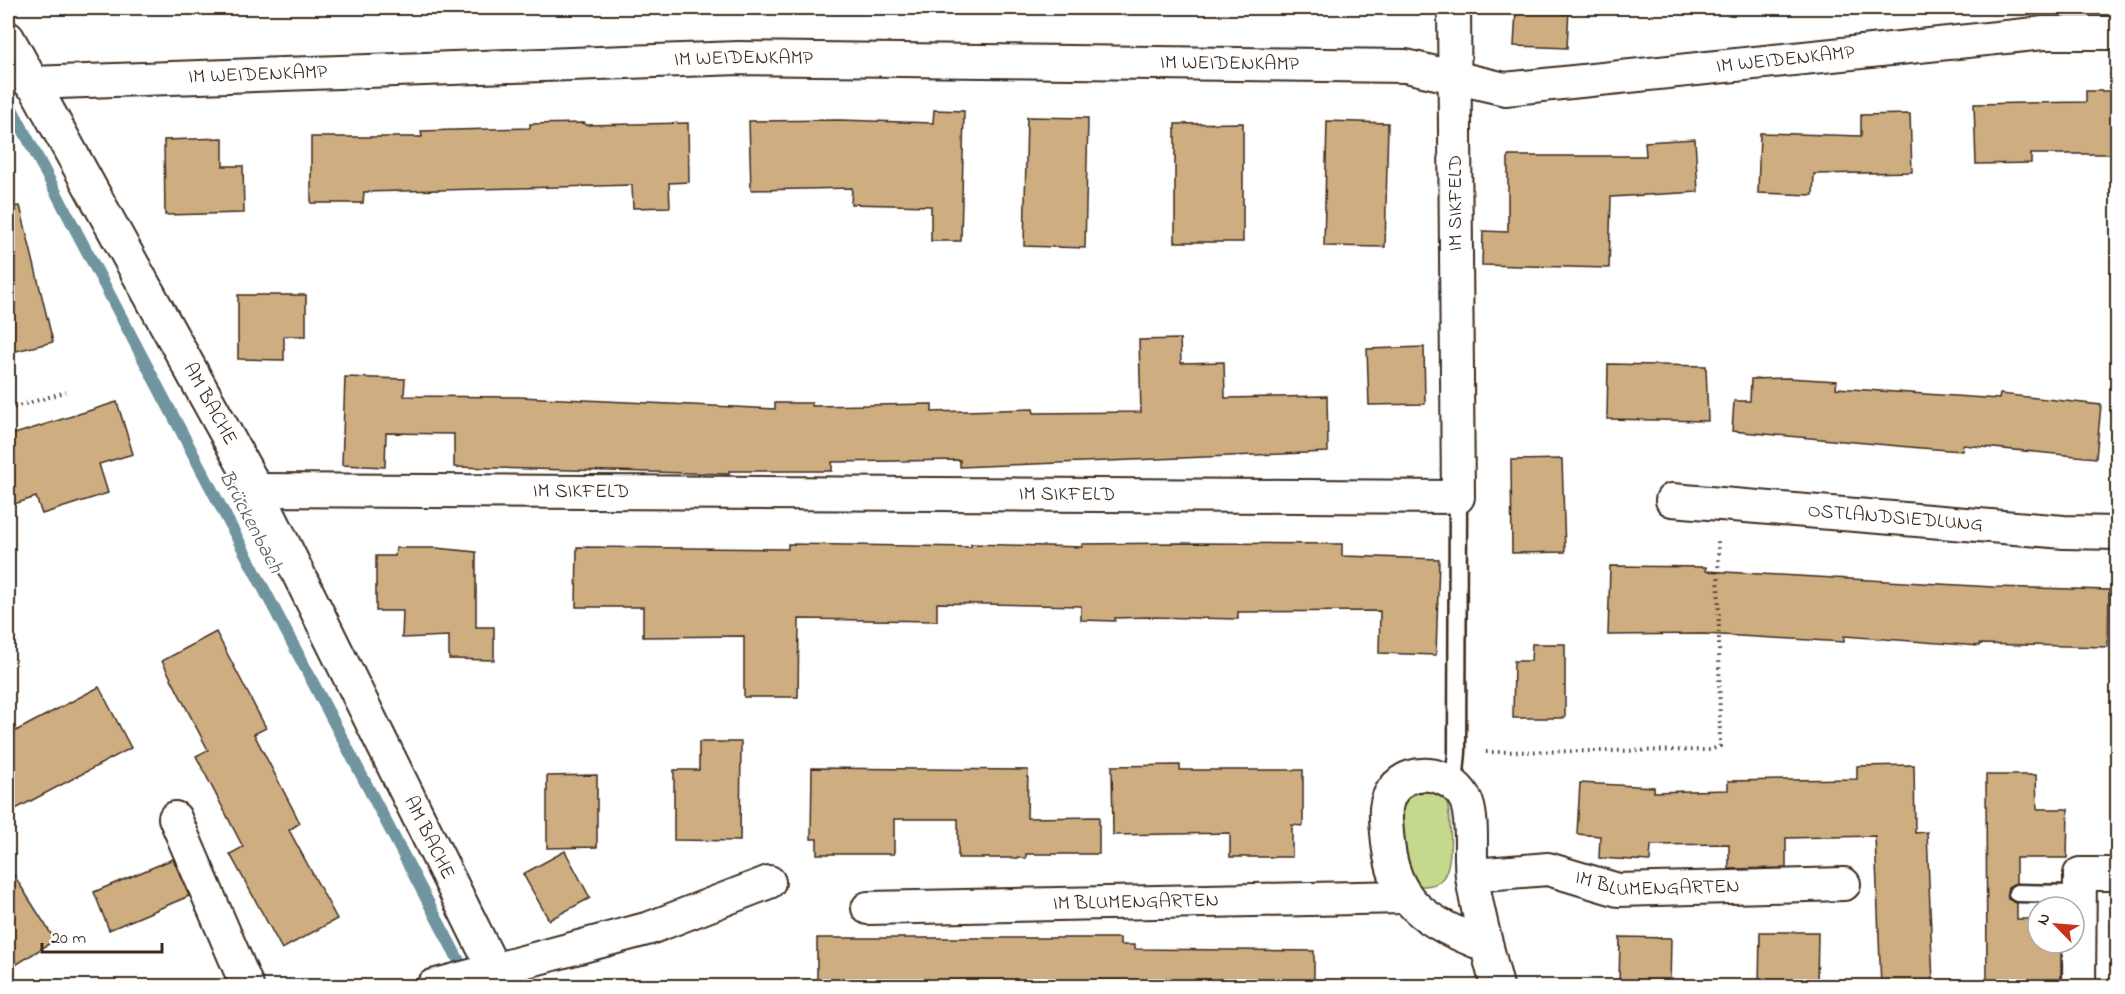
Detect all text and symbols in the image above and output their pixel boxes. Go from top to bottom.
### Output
street label: IM WEIDENKAMP [1715,38,1857,81]
street label: IM WEIDENKAMP [674,43,814,75]
street label: IM WEIDENKAMP [1160,49,1300,79]
street label: IM WEIDENKAMP [188,58,328,92]
street label: IM SIKFELD [1442,155,1471,251]
street label: AM BACHE [175,358,244,451]
water label: Brückenbach [210,465,290,580]
street label: IM SIKFELD [533,477,629,507]
street label: IM SIKFELD [1019,480,1115,510]
street label: OSTLANDSIEDLUNG [1806,497,1984,540]
street label: AM BACHE [396,791,462,885]
street label: IM BLUMENGARTEN [1571,863,1740,905]
street label: IM BLUMENGARTEN [1053,886,1219,919]
north arrow [2026,895,2086,955]
text: N [2031,909,2057,929]
scale bar [42,916,162,954]
text: 20 m [51,926,86,952]

